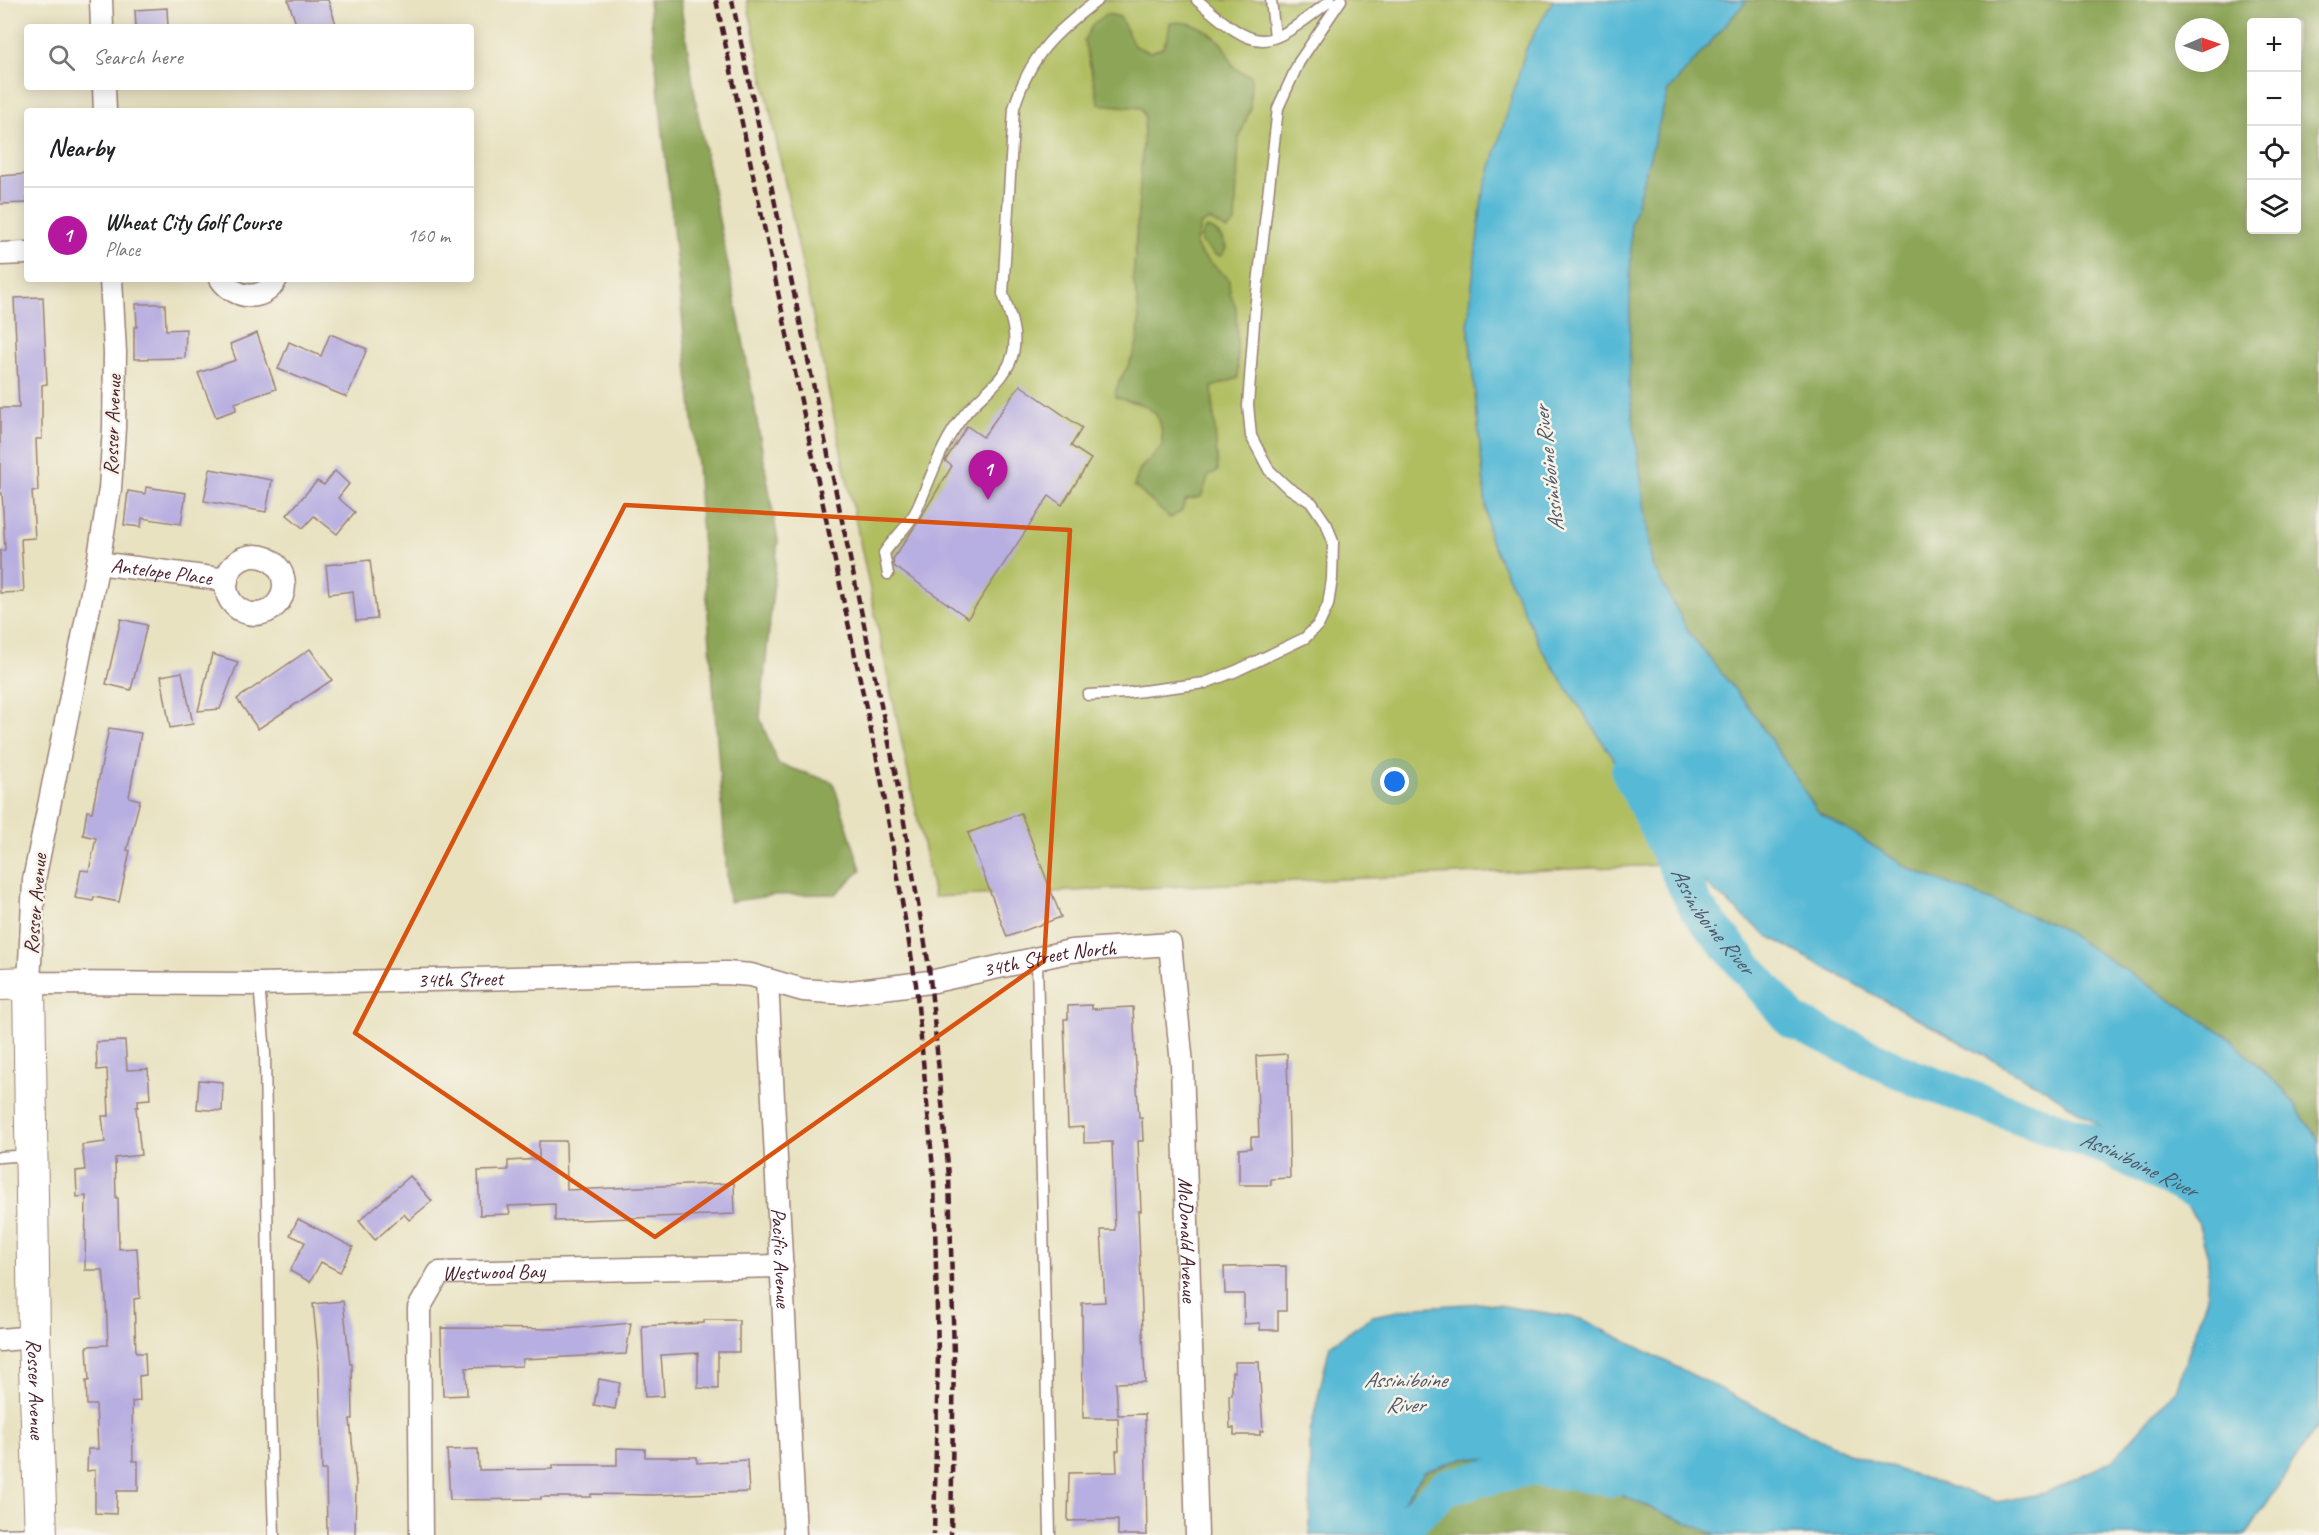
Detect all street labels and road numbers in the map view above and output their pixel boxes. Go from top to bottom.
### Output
street label: Rosser Avenue [97,373,127,476]
street label: Antelope Place [109,552,215,591]
street label: Rosser Avenue [18,852,52,955]
street label: 34th Street North [981,935,1119,983]
street label: 34th Street [417,965,505,993]
street label: McDonald Avenue [1173,1177,1203,1304]
street label: Pacific Avenue [766,1207,797,1309]
street label: Westwood Bay [442,1258,547,1286]
street label: Rosser Avenue [21,1338,51,1441]

